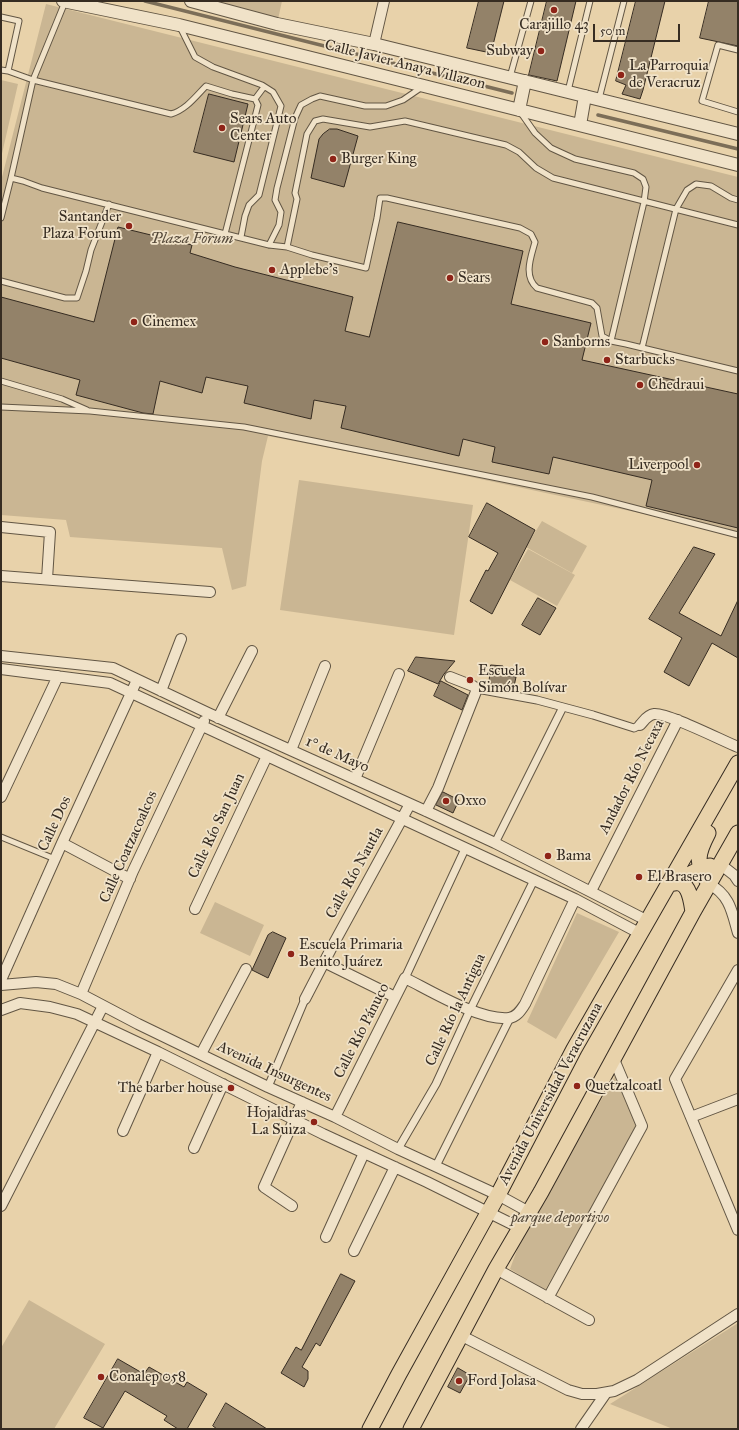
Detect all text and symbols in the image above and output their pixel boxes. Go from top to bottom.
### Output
marker: Carajillo 43 [549,5,559,15]
place label: Carajillo 43 [519,16,589,34]
scale bar [595,16,682,42]
text: 50 m [600,24,625,38]
street label: Calle Javier Anaya Villazon [323,36,487,94]
place label: Subway [486,42,533,60]
marker: Subway [536,46,546,56]
place label: La Parroquia de Veracruz [629,57,709,92]
marker: La Parroquia de Veracruz [616,70,626,80]
place label: Sears Auto Center [230,110,296,145]
marker: Sears Auto Center [217,123,227,133]
place label: Burger King [341,150,417,168]
marker: Burger King [328,154,338,164]
place label: Santander Plaza Forum [42,208,121,243]
marker: Santander Plaza Forum [124,221,134,231]
park label: Plaza Forum [151,230,233,248]
place label: Applebe's [280,261,338,279]
marker: Applebe's [267,265,277,275]
place label: Sears [458,269,490,287]
marker: Sears [445,273,455,283]
place label: Cinemex [142,313,196,331]
marker: Cinemex [129,317,139,327]
place label: Sanborns [553,333,610,351]
marker: Sanborns [540,337,550,347]
place label: Starbucks [615,351,675,369]
marker: Starbucks [602,355,612,365]
place label: Chedraui [648,376,704,394]
marker: Chedraui [635,380,645,390]
place label: Liverpool [628,456,689,474]
marker: Liverpool [692,460,702,470]
place label: Escuela Simón Bolívar [478,662,567,697]
marker: Escuela Simón Bolívar [465,675,475,685]
street label: Andador Río Necaxa [595,717,669,837]
street label: 1° de Mayo [302,733,372,777]
street label: Calle Río San Juan [185,770,249,882]
street label: Calle Coatzacoalcos [96,788,162,906]
place label: Oxxo [454,792,486,810]
street label: Calle Dos [34,793,76,855]
marker: Oxxo [441,796,451,806]
street label: Calle Río Nautla [322,824,388,922]
place label: Bama [556,847,591,865]
marker: Bama [543,851,553,861]
place label: El Brasero [647,868,712,886]
marker: El Brasero [634,872,644,882]
place label: Escuela Primaria Benito Juárez [299,936,403,971]
marker: Escuela Primaria Benito Juárez [286,949,296,959]
street label: Calle Río la Antigua [422,951,490,1069]
street label: Calle Río Pánuco [330,980,394,1082]
street label: Avenida Universidad Veracruzana [495,1000,607,1188]
street label: Avenida Insurgentes [214,1038,334,1106]
place label: Quetzalcoatl [585,1077,662,1095]
place label: The barber house [118,1079,223,1097]
marker: Quetzalcoatl [572,1081,582,1091]
marker: The barber house [226,1083,236,1093]
place label: Hojaldras La Suiza [247,1104,306,1139]
marker: Hojaldras La Suiza [309,1117,319,1127]
park label: parque deportivo [511,1209,609,1227]
place label: Conalep 058 [109,1368,186,1386]
marker: Conalep 058 [96,1372,106,1382]
place label: Ford Jolasa [467,1372,536,1390]
marker: Ford Jolasa [454,1376,464,1386]

